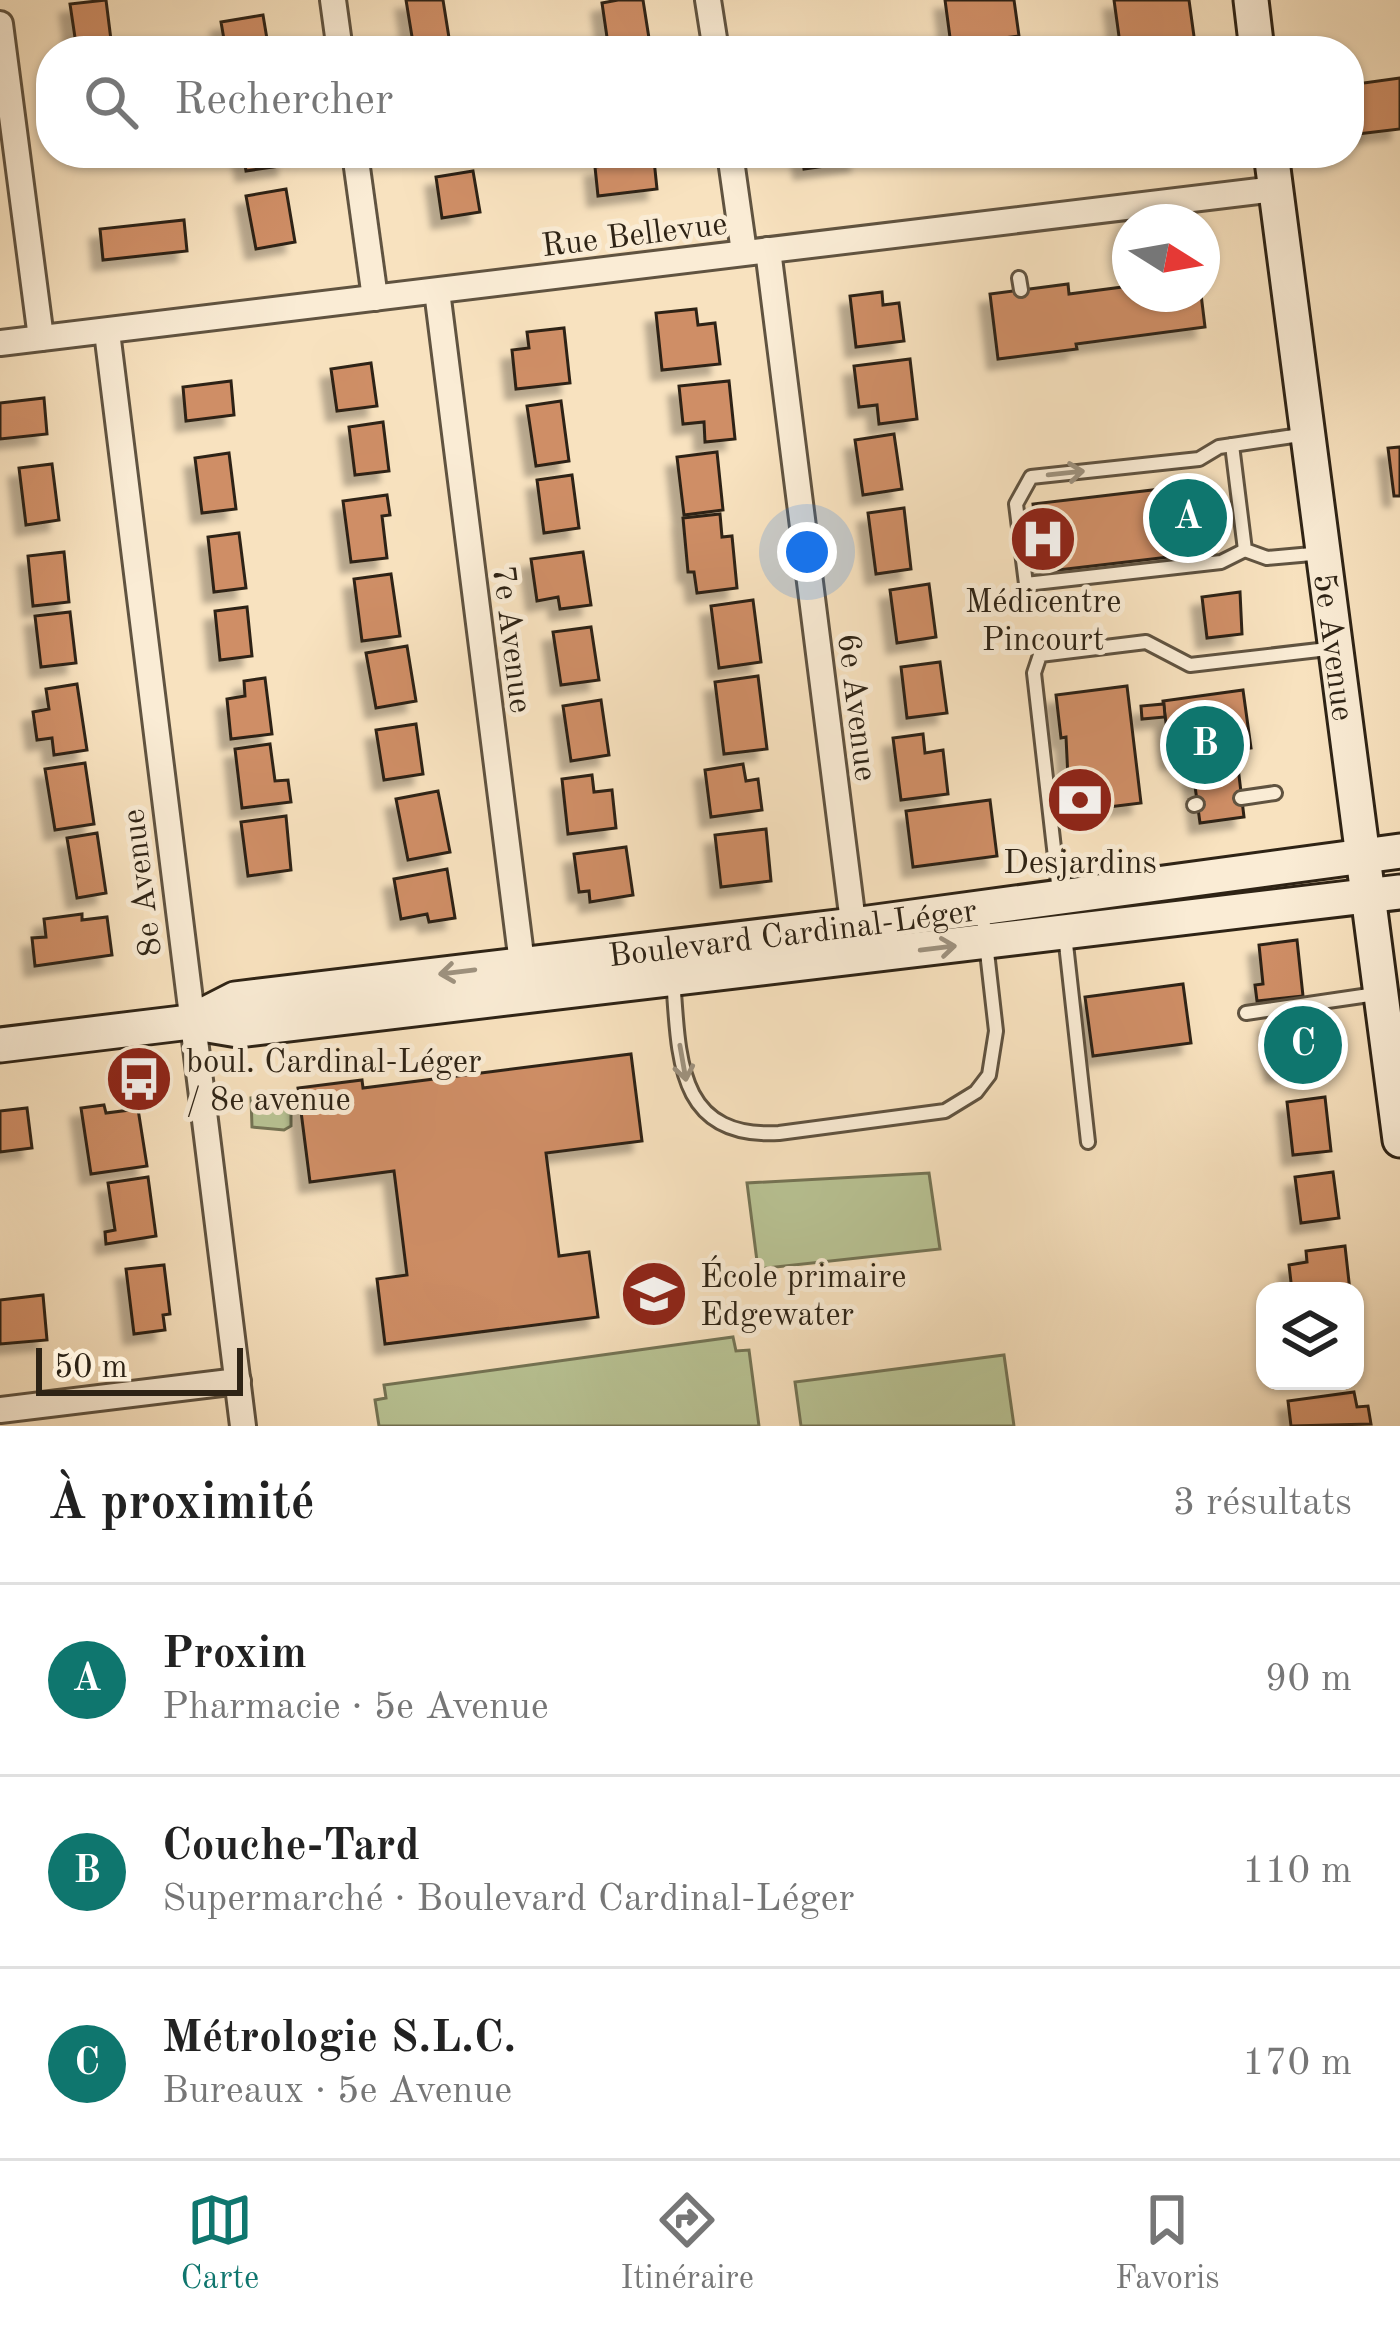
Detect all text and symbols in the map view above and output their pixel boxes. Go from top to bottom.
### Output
search box [36,36,1364,168]
icon: search [78,69,144,135]
text: Rechercher [174,79,393,124]
north arrow [1112,204,1220,312]
street label: Rue Bellevue [540,209,729,264]
one-way arrow [1046,462,1085,484]
pin: A [1149,473,1227,563]
hospital icon: Médicentre Pincourt [1008,504,1078,574]
your location [777,522,837,582]
street label: 7e Avenue [485,564,536,715]
street label: 5e Avenue [1306,572,1358,723]
place label: Médicentre Pincourt [965,587,1121,658]
street label: 6e Avenue [830,632,881,783]
pin: B [1166,700,1244,790]
bank icon: Desjardins [1045,765,1115,835]
street label: 8e Avenue [118,807,169,958]
place label: Desjardins [1003,848,1157,881]
street label: Boulevard Cardinal-Léger [607,896,979,974]
one-way arrow [917,936,956,958]
one-way arrow [439,962,478,984]
pin: C [1264,1000,1342,1090]
one-way arrow [672,1043,695,1082]
bus stop icon: boul. Cardinal-Léger / 8e avenue [104,1044,174,1114]
place label: boul. Cardinal-Léger / 8e avenue [186,1047,481,1118]
place label: École primaire Edgewater [700,1255,907,1333]
school or university icon: École primaire Edgewater [619,1259,689,1329]
map controls [1256,1282,1364,1390]
button: layers [1256,1282,1364,1390]
scale bar [36,1342,243,1395]
text: 50 m [54,1352,128,1385]
text: À proximité [48,1479,315,1530]
text: 3 résultats [1173,1484,1352,1523]
text: Proxim [162,1633,307,1678]
text: A [72,1660,102,1699]
text: 90 m [1265,1660,1352,1699]
text: Pharmacie · 5e Avenue [162,1688,549,1727]
text: Couche-Tard [162,1825,420,1870]
text: B [73,1852,101,1891]
text: 110 m [1242,1852,1352,1891]
text: Supermarché · Boulevard Cardinal-Léger [162,1880,854,1919]
text: Métrologie S.L.C. [162,2017,516,2062]
text: C [74,2044,100,2083]
text: 170 m [1242,2044,1352,2083]
text: Bureaux · 5e Avenue [162,2072,512,2111]
tab: Carte [180,2187,259,2300]
tab: Itinéraire [620,2187,754,2300]
tab: Favoris [1115,2187,1220,2300]

